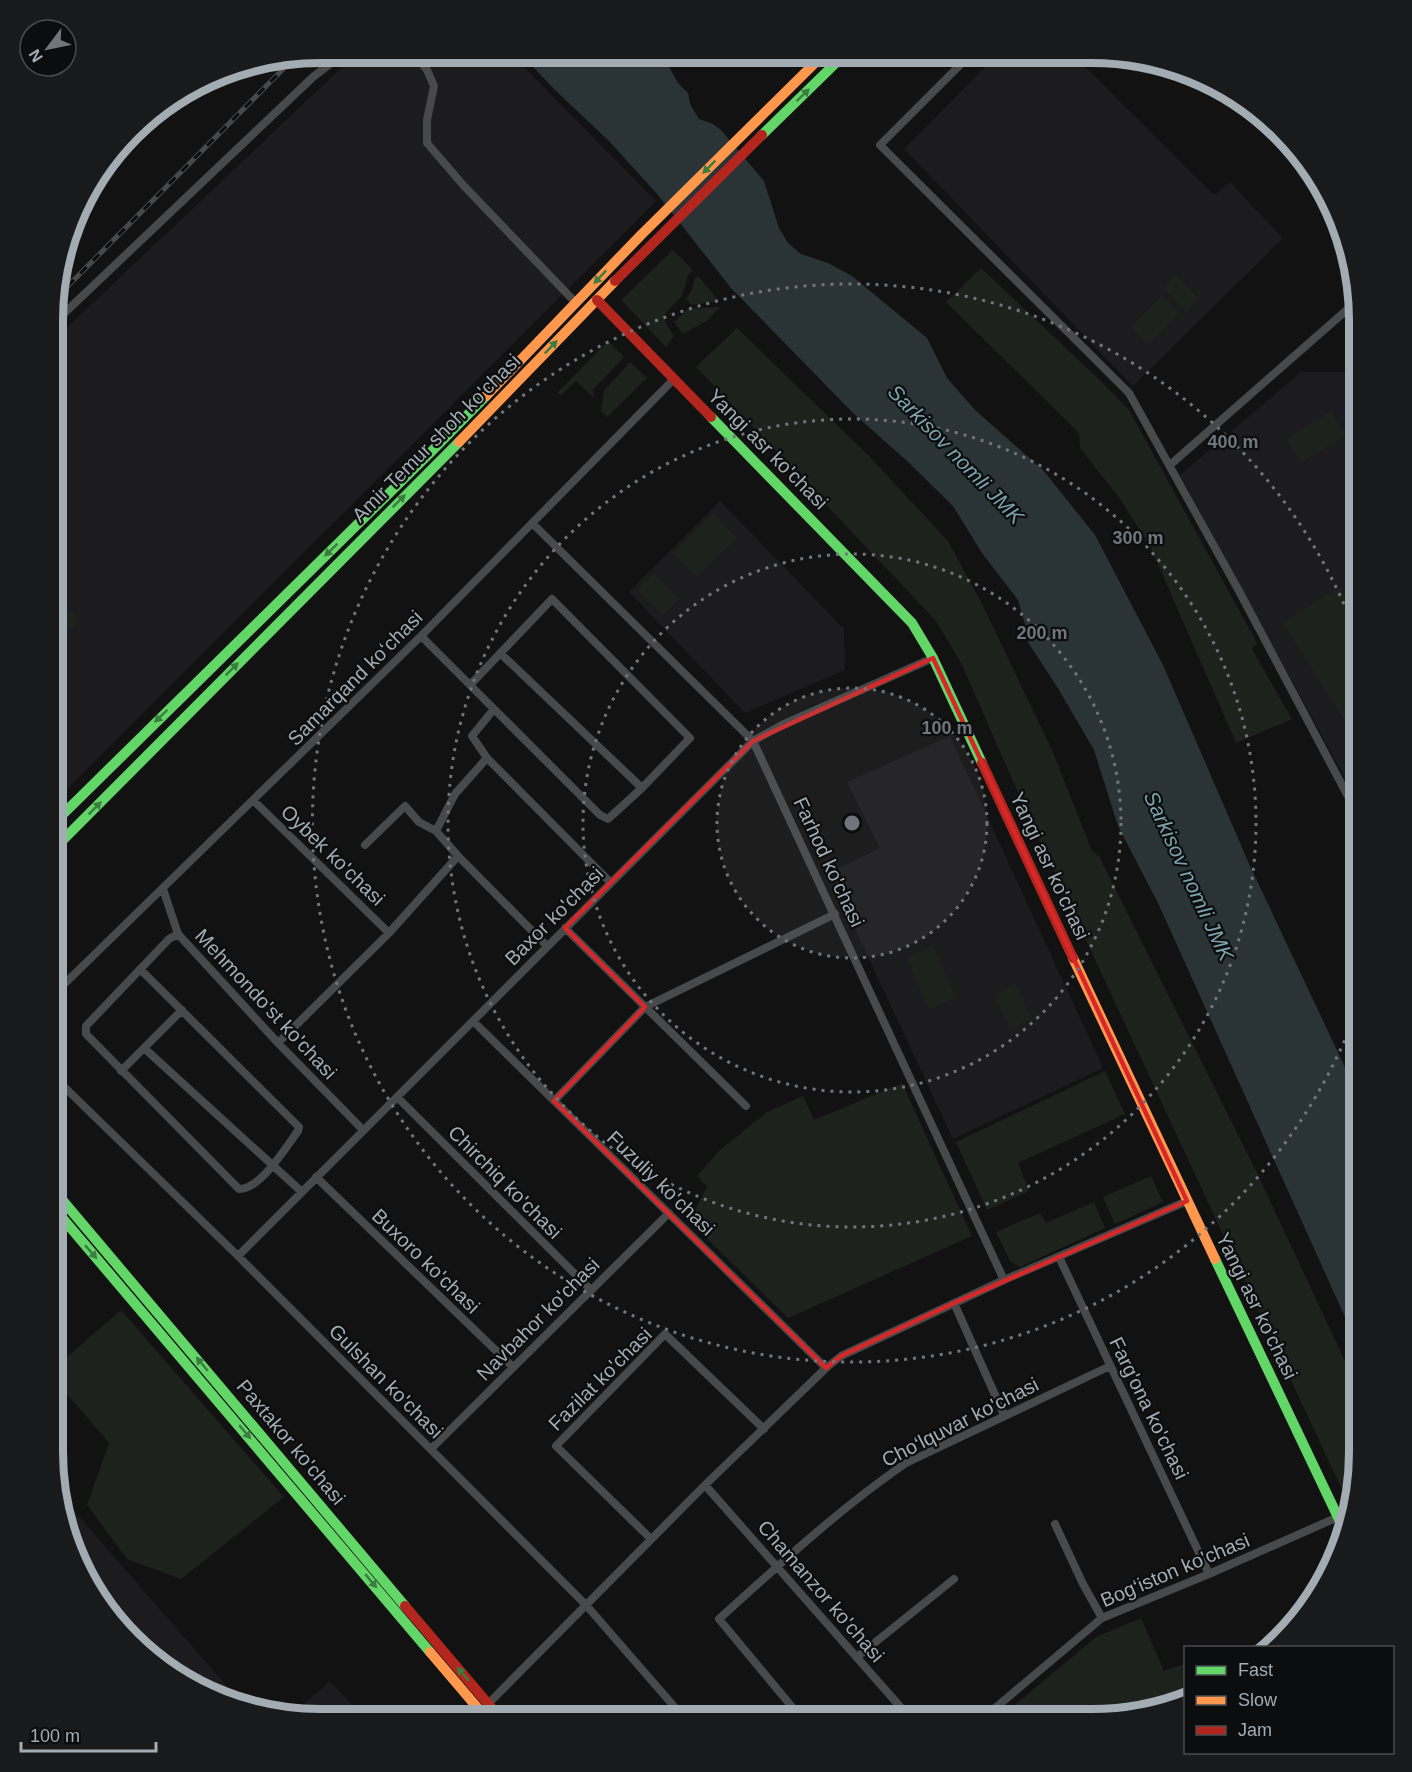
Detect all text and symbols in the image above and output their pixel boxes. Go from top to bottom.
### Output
north arrow [18,18,78,78]
text: N [25,46,46,65]
one-way arrow [796,88,810,102]
one-way arrow [703,159,717,173]
one-way arrow [594,270,608,284]
one-way arrow [544,340,558,355]
street label: Amir Temur shoh ko'chasi [348,350,524,526]
water label: Sarkisov nomli JMK [884,380,1029,529]
street label: Yangi asr ko'chasi [704,385,832,513]
text: 400 m [1207,432,1259,452]
one-way arrow [392,494,407,508]
text: 300 m [1112,528,1164,548]
one-way arrow [324,543,338,557]
street label: Samarqand ko‘chasi [283,606,427,750]
text: 200 m [1016,623,1068,643]
one-way arrow [225,663,239,677]
one-way arrow [155,709,169,723]
text: 100 m [921,718,973,738]
water label: Sarkisov nomli JMK [1140,788,1239,965]
street label: Yangi asr ko'chasi [1006,789,1094,943]
street label: Farhod ko'chasi [789,794,869,930]
one-way arrow [88,800,102,815]
street label: Oybek ko'chasi [277,800,389,910]
centre of rings [842,813,862,833]
street label: Baxor ko'chasi [500,862,608,970]
street label: Mehmondo'st ko'chasi [191,925,341,1083]
street label: Chirchiq ko'chasi [444,1121,566,1243]
street label: Fuzuliy ko'chasi [603,1126,719,1240]
street label: Buxoro ko'chasi [368,1204,484,1318]
street label: Yangi asr ko'chasi [1212,1229,1302,1383]
one-way arrow [84,1244,97,1259]
street label: Navbahor ko'chasi [472,1253,604,1385]
street label: Gulshan ko'chasi [325,1320,447,1442]
street label: Fazilat ko'chasi [544,1323,656,1435]
street label: Farg'ona ko'chasi [1105,1333,1193,1483]
one-way arrow [196,1357,209,1372]
street label: Cho‘lquvar ko'chasi [878,1373,1042,1471]
street label: Paxtakor ko'chasi [232,1375,350,1509]
one-way arrow [238,1424,251,1439]
street label: Chamanzor ko'chasi [753,1516,889,1666]
street label: Bog‘iston ko'chasi [1097,1529,1253,1611]
one-way arrow [364,1573,377,1589]
legend [1184,1646,1394,1754]
text: Fast [1238,1660,1273,1680]
one-way arrow [457,1667,470,1682]
text: Slow [1238,1690,1278,1710]
scale bar [21,1715,156,1753]
text: Jam [1238,1720,1272,1740]
text: 100 m [30,1726,80,1746]

